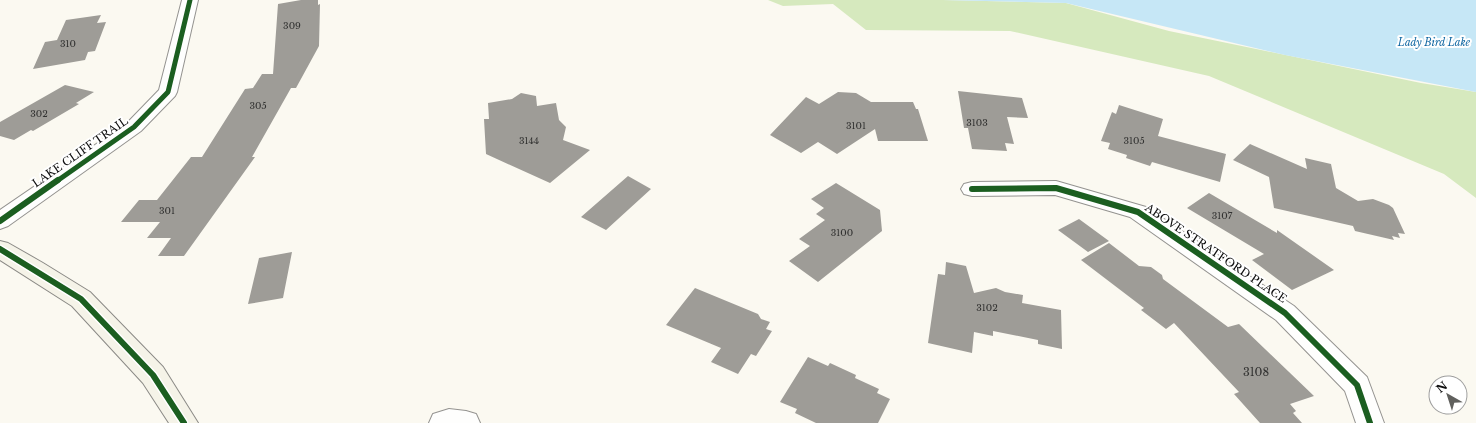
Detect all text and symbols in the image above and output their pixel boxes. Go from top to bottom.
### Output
house number: 309 [283,20,301,31]
water label: Lady Bird Lake [1397,36,1471,49]
house number: 310 [60,38,76,49]
house number: 305 [249,100,267,111]
house number: 302 [30,108,48,119]
street label: LAKE CLIFF TRAIL [30,114,130,190]
house number: 3103 [966,117,988,128]
house number: 3101 [846,120,866,131]
house number: 3144 [519,135,539,146]
house number: 3105 [1123,135,1145,146]
street label: ABOVE STRATFORD PLACE [1142,200,1289,306]
house number: 301 [159,205,175,216]
house number: 3107 [1212,210,1233,221]
house number: 3100 [831,227,853,238]
house number: 3102 [976,302,998,313]
house number: 3108 [1243,365,1269,379]
north arrow [1428,375,1468,415]
text: N [1433,378,1451,396]

